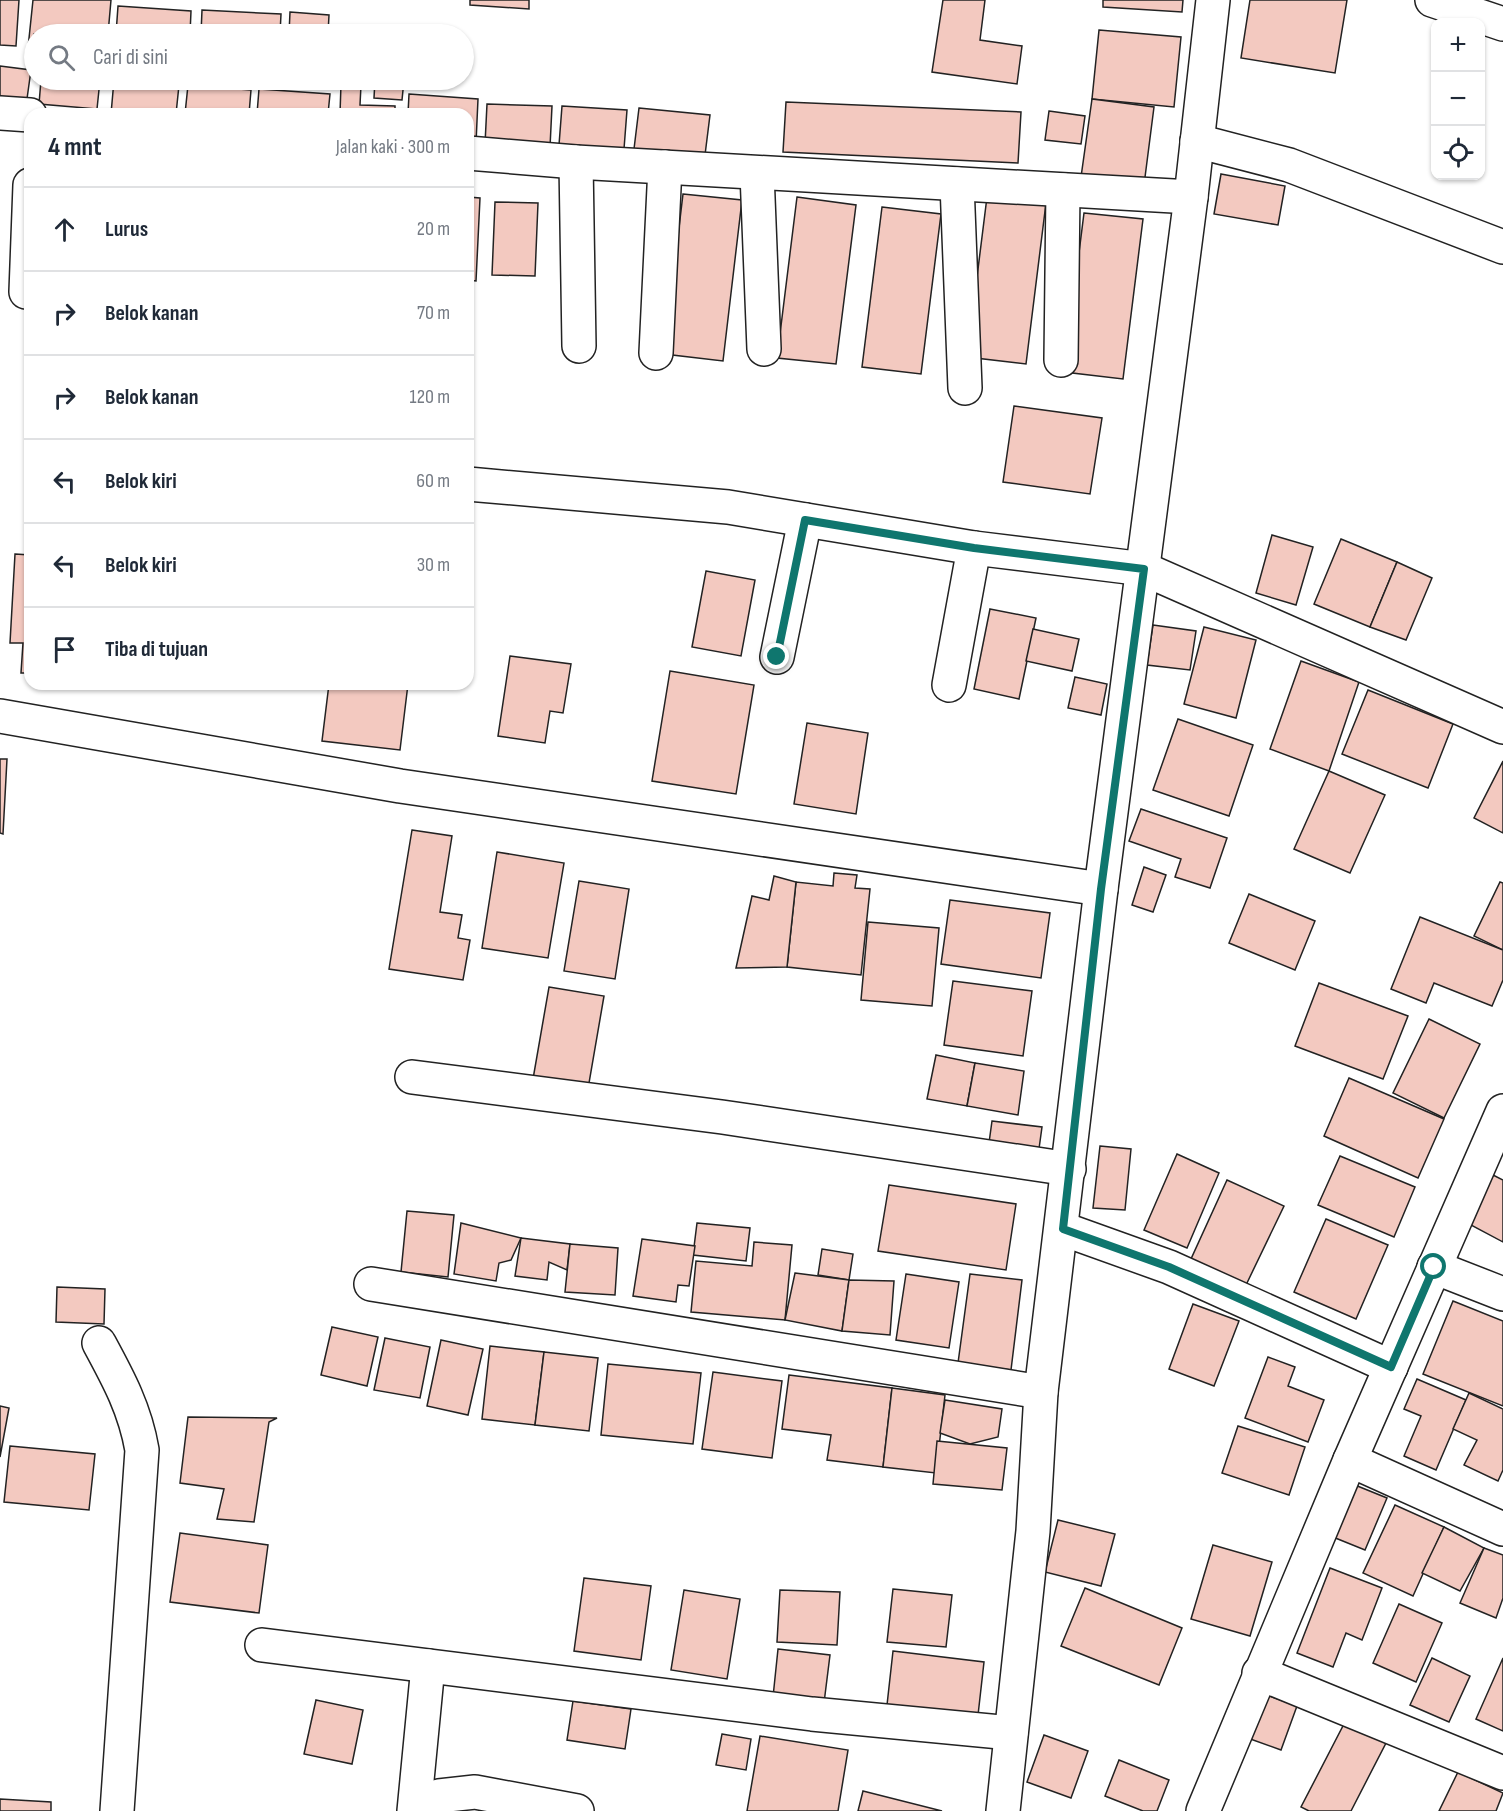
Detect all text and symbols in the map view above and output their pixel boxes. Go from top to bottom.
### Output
map controls [1431,18,1485,180]
button: + [1431,18,1485,72]
search box [24,24,474,90]
icon: search [45,41,78,74]
text: Cari di sini [93,44,168,71]
button: − [1431,72,1485,126]
button: locate [1431,126,1485,180]
text: 4 mnt [48,132,102,163]
text: Jalan kaki · 300 m [336,135,450,159]
icon: ahead [48,213,81,246]
text: Lurus [105,216,148,243]
text: 20 m [417,217,450,241]
icon: right [48,297,81,330]
text: Belok kanan [105,300,198,327]
text: 70 m [417,301,450,325]
icon: right [48,381,81,414]
text: Belok kanan [105,384,198,411]
text: 120 m [410,385,450,409]
icon: left [48,465,81,498]
text: Belok kiri [105,468,177,495]
text: 60 m [416,469,450,493]
icon: left [48,549,81,582]
text: Belok kiri [105,552,177,579]
text: 30 m [417,553,450,577]
icon: arrive [48,633,81,666]
text: Tiba di tujuan [105,636,208,663]
route end [763,643,789,669]
route start [1420,1253,1446,1279]

